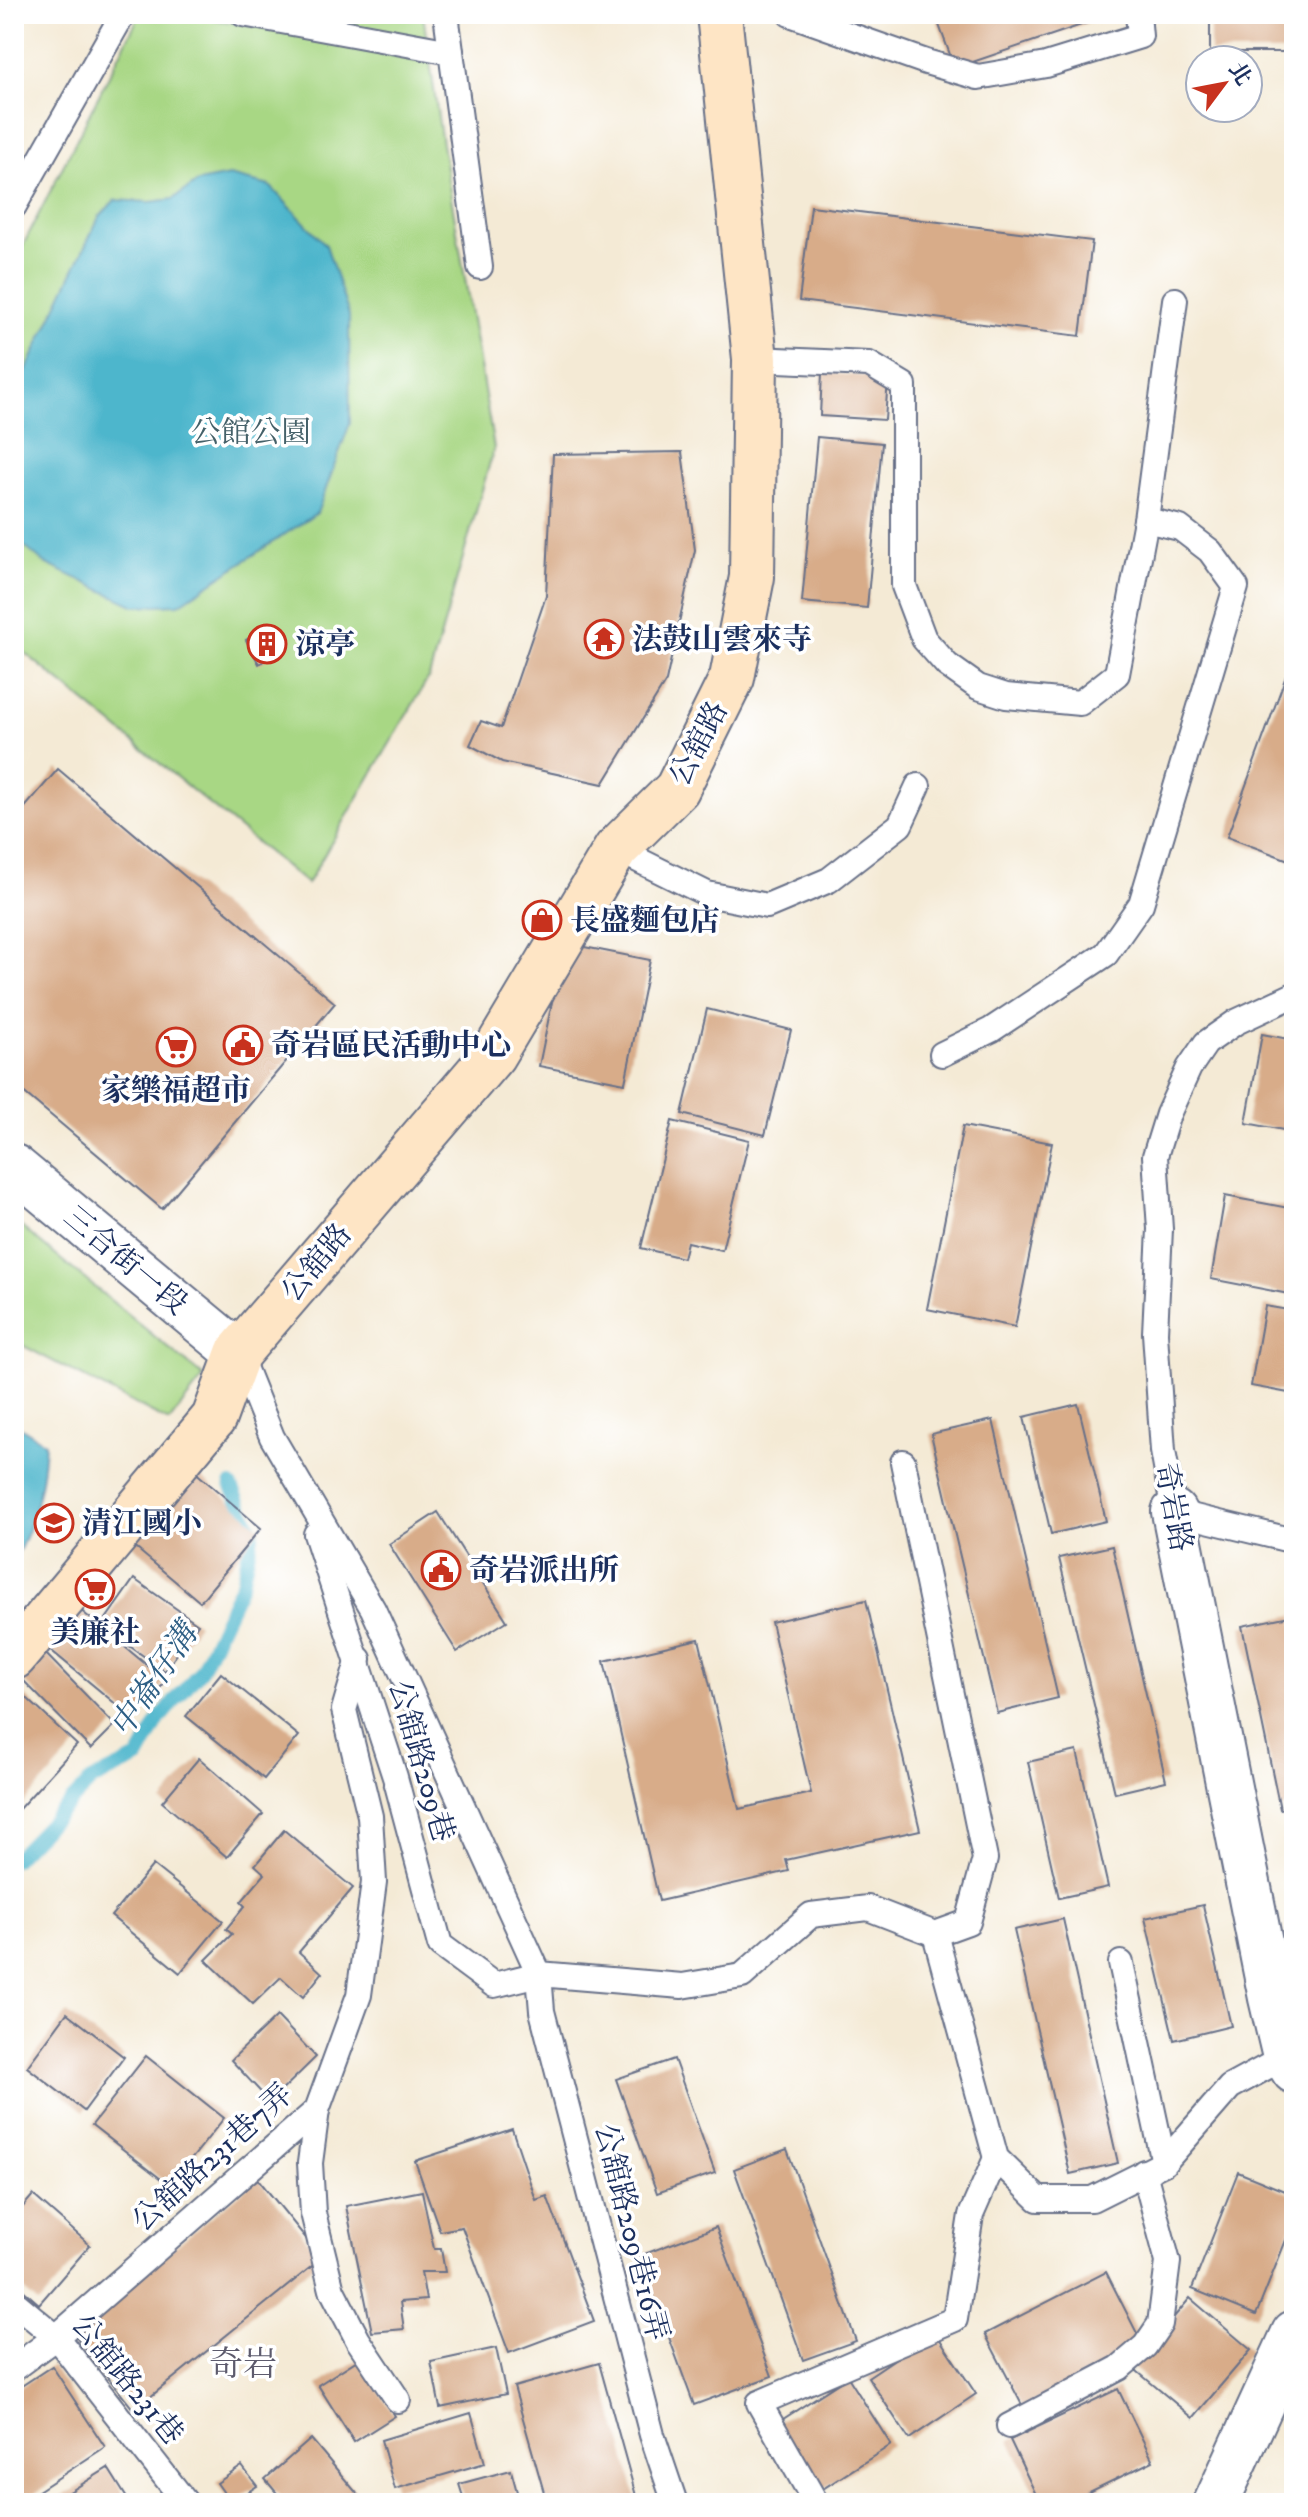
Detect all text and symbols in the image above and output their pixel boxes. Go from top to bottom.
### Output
north arrow [1184,44,1264,124]
text: 北 [1222,58,1257,91]
park label: 公館公園 [191,415,311,452]
temple icon: 法鼓山雲來寺 [583,618,625,660]
place label: 法鼓山雲來寺 [632,622,812,659]
building icon: 涼亭 [246,623,288,665]
place label: 涼亭 [295,627,355,664]
street label: 公舘路 [662,695,737,792]
shop icon: 長盛麵包店 [521,899,563,941]
place label: 長盛麵包店 [570,903,720,940]
public building icon: 奇岩區民活動中心 [222,1024,264,1066]
supermarket icon: 家樂福超市 [155,1026,197,1068]
place label: 奇岩區民活動中心 [271,1028,511,1065]
place label: 家樂福超市 [101,1073,251,1110]
street label: 三合街一段 [56,1199,194,1324]
street label: 公舘路 [274,1217,360,1309]
street label: 奇岩路 [1146,1460,1199,1555]
school or university icon: 清江國小 [33,1502,75,1544]
place label: 清江國小 [82,1506,202,1543]
public building icon: 奇岩派出所 [420,1549,462,1591]
place label: 奇岩派出所 [469,1553,619,1590]
supermarket icon: 美廉社 [74,1568,116,1610]
water label: 中崙仔溝 [102,1613,210,1745]
place label: 美廉社 [50,1615,140,1652]
street label: 公舘路209巷 [380,1677,461,1846]
street label: 公舘路231巷7弄 [125,2077,301,2240]
street label: 公舘路209巷16弄 [586,2120,675,2345]
street label: 公舘路231巷 [63,2307,191,2453]
district label: 奇岩 [209,2344,277,2386]

